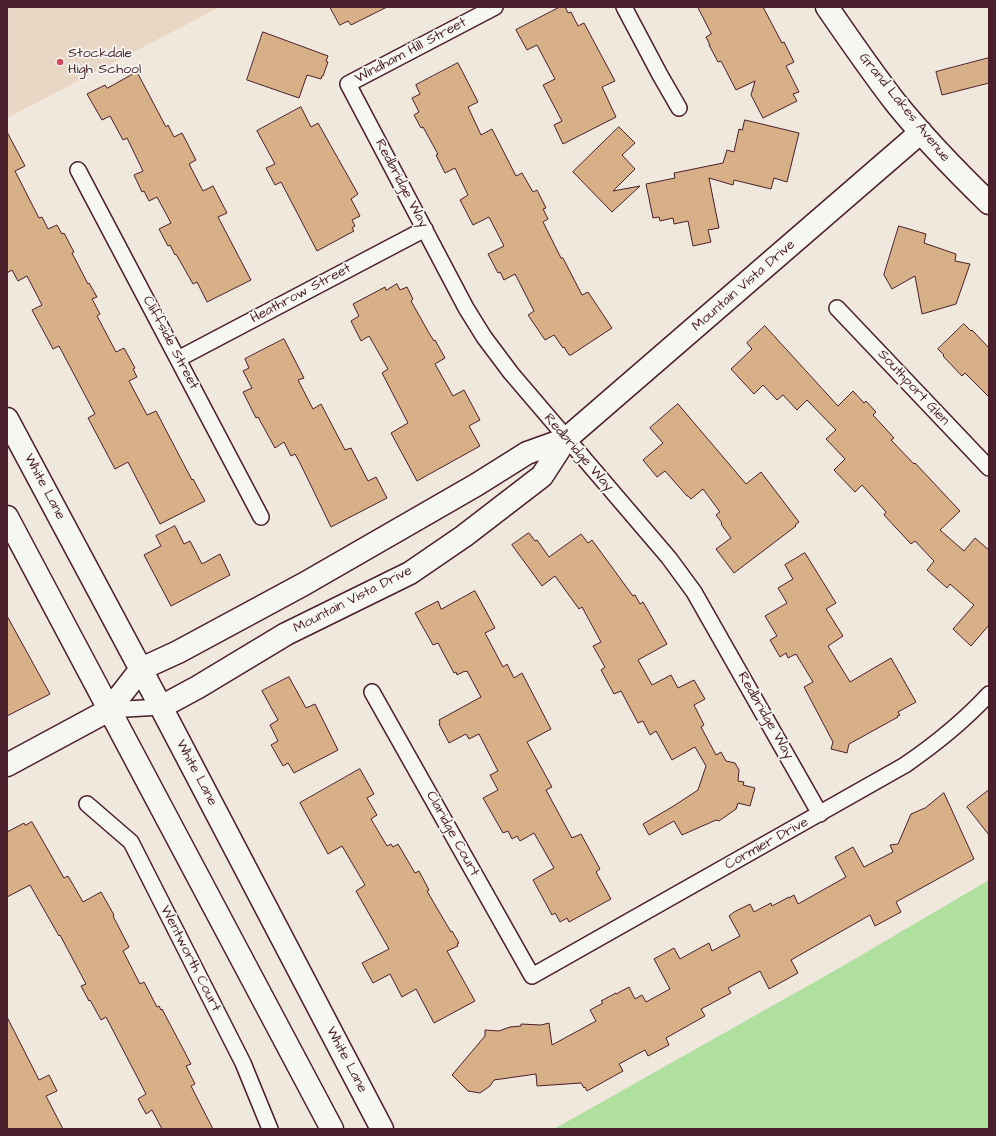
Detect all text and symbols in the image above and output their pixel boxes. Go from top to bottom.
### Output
street label: Windham Hill Street [352,15,470,87]
place label: Stockdale High School [68,46,141,78]
street label: Grand Lakes Avenue [855,50,953,166]
marker: Stockdale High School [55,57,65,67]
street label: Redbridge Way [371,137,431,231]
street label: Mountain Vista Drive [689,237,799,335]
street label: Heathrow Street [248,260,354,328]
street label: Cliffside Street [138,293,202,393]
street label: Southport Glen [874,347,952,429]
street label: Redbridge Way [540,411,616,495]
street label: White Lane [20,451,68,523]
street label: Mountain Vista Drive [291,563,415,637]
street label: Redbridge Way [733,669,797,763]
street label: White Lane [172,737,220,809]
street label: Claridge Court [422,788,482,880]
street label: Cormier Drive [722,814,812,874]
street label: Wentworth Court [156,903,224,1015]
street label: White Lane [322,1024,370,1096]

